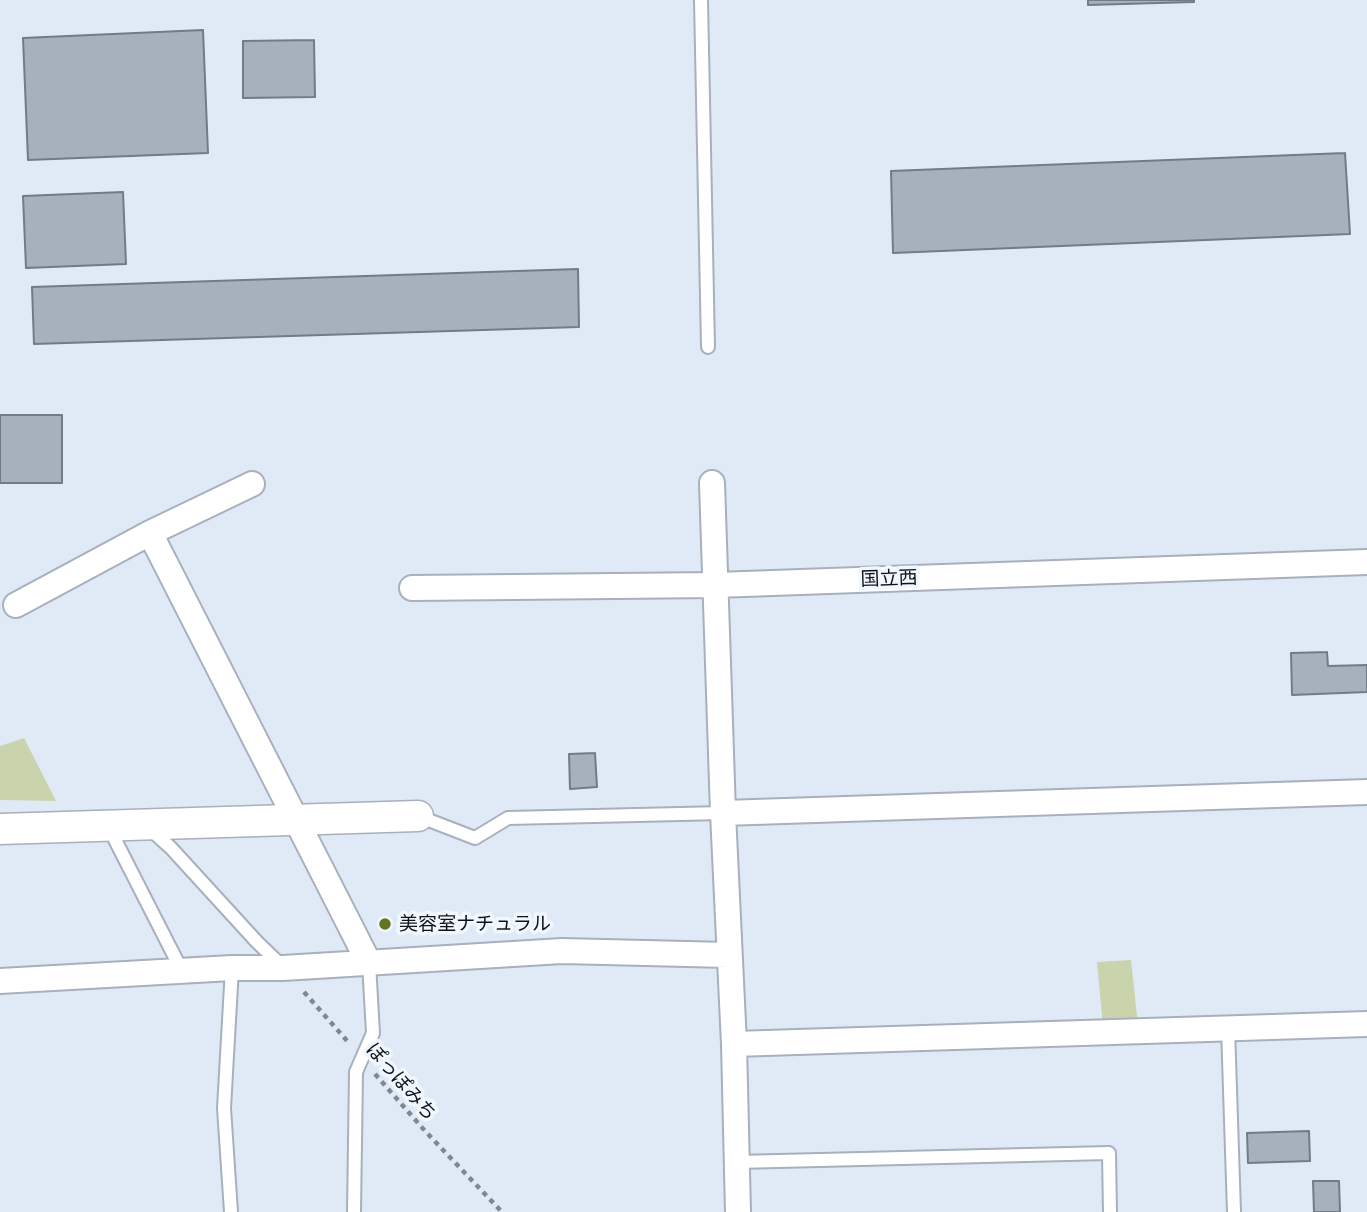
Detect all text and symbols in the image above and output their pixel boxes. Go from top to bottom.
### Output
street label: 国立西 [860,567,918,591]
place label: 美容室ナチュラル [399,913,551,935]
marker: 美容室ナチュラル [377,916,393,932]
street label: ぽっぽみち [361,1039,441,1125]

